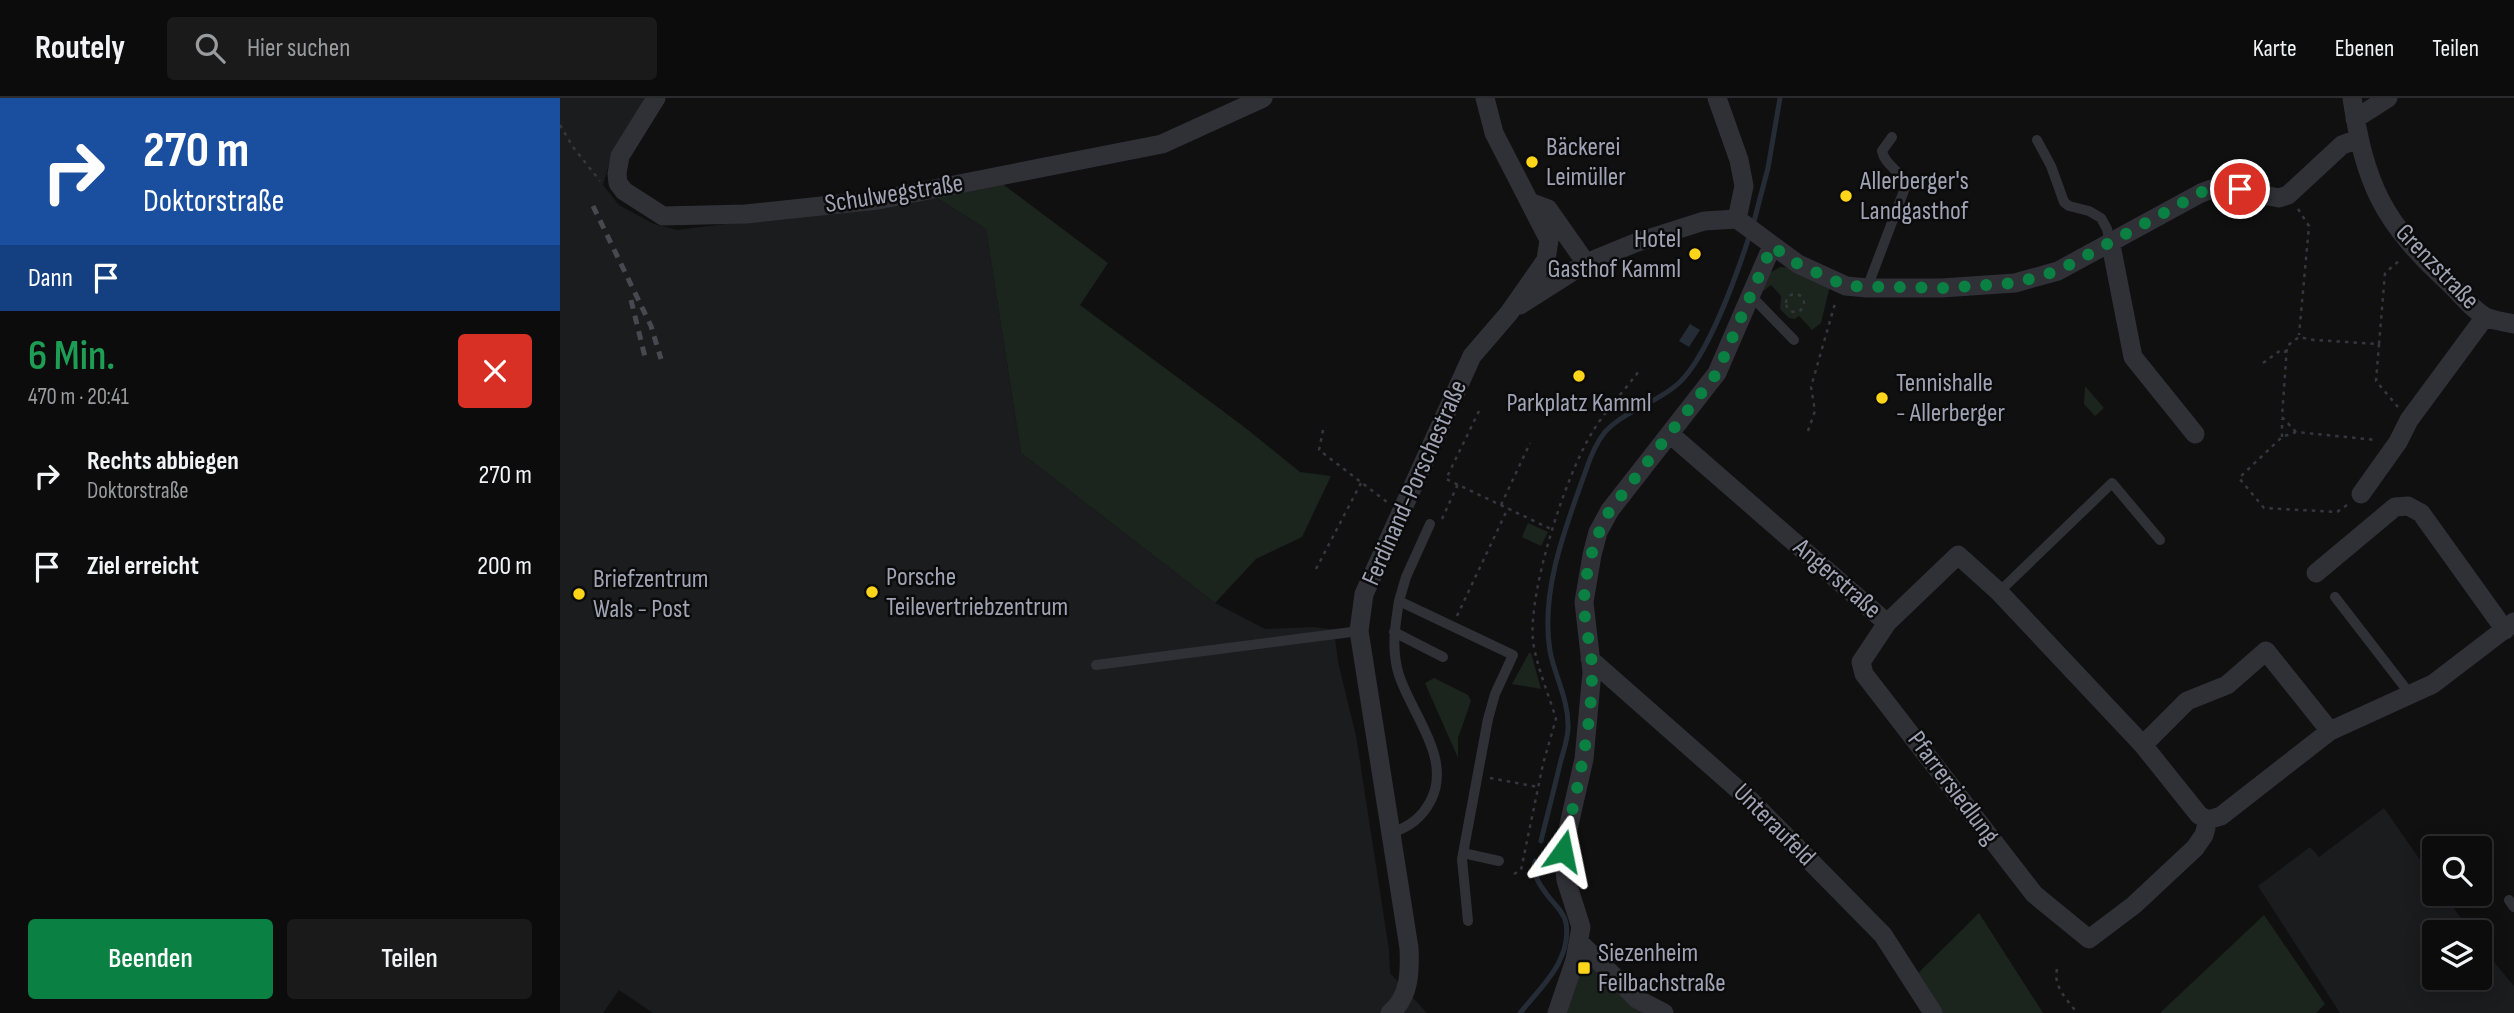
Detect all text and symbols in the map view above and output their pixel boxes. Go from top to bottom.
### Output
search box [167,17,657,80]
text: Routely [35,28,125,68]
icon: search [191,29,229,67]
text: Hier suchen [247,33,350,64]
text: Karte [2253,34,2297,63]
text: Ebenen [2335,34,2394,63]
text: Teilen [2432,34,2479,63]
text: 270 m [143,122,249,181]
icon: right [28,126,119,217]
place label: Bäckerei Leimüller [1546,132,1626,193]
marker: Bäckerei Leimüller [1524,154,1540,170]
pin [2210,159,2270,219]
place label: Allerberger's Landgasthof [1859,166,1969,227]
street label: Schulwegstraße [823,168,965,220]
icon: arrive [2221,170,2259,208]
text: Doktorstraße [143,182,284,221]
marker: Allerberger's Landgasthof [1838,188,1854,204]
street label: Grenzstraße [2389,218,2485,316]
place label: Hotel Gasthof Kamml [1548,224,1681,285]
marker: Hotel Gasthof Kamml [1687,246,1703,262]
icon: arrive [87,259,125,297]
text: Dann [28,263,73,294]
text: 6 Min. [28,331,115,382]
button: close [458,334,532,408]
marker: Parkplatz Kamml [1571,368,1587,384]
place label: Tennishalle - Allerberger [1896,368,2005,429]
street label: Ferdinand-Porschestraße [1356,376,1474,590]
text: 470 m · 20:41 [28,383,129,411]
place label: Parkplatz Kamml [1506,388,1652,419]
marker: Tennishalle - Allerberger [1874,390,1890,406]
text: Rechts abbiegen [87,446,239,477]
icon: right [28,457,66,495]
text: 270 m [479,460,532,491]
text: Doktorstraße [87,477,189,505]
street label: Angerstraße [1786,532,1887,626]
icon: arrive [28,548,66,586]
text: Ziel erreicht [87,551,199,582]
text: 200 m [477,551,532,582]
place label: Porsche Teilevertriebzentrum [886,562,1068,623]
place label: Briefzentrum Wals - Post [593,564,709,625]
marker: Porsche Teilevertriebzentrum [864,584,880,600]
marker: Briefzentrum Wals - Post [571,586,587,602]
street label: Pfarrersiedlung [1901,726,2005,850]
street label: Unteraufeld [1726,777,1822,873]
position arrow [1526,814,1600,888]
map controls [2422,836,2492,990]
button: search [2422,836,2492,906]
button: Beenden [28,919,273,999]
button: Teilen [287,919,532,999]
button: layers [2422,920,2492,990]
place label: Siezenheim Feilbachstraße [1598,938,1726,999]
marker: Siezenheim Feilbachstraße [1576,960,1592,976]

